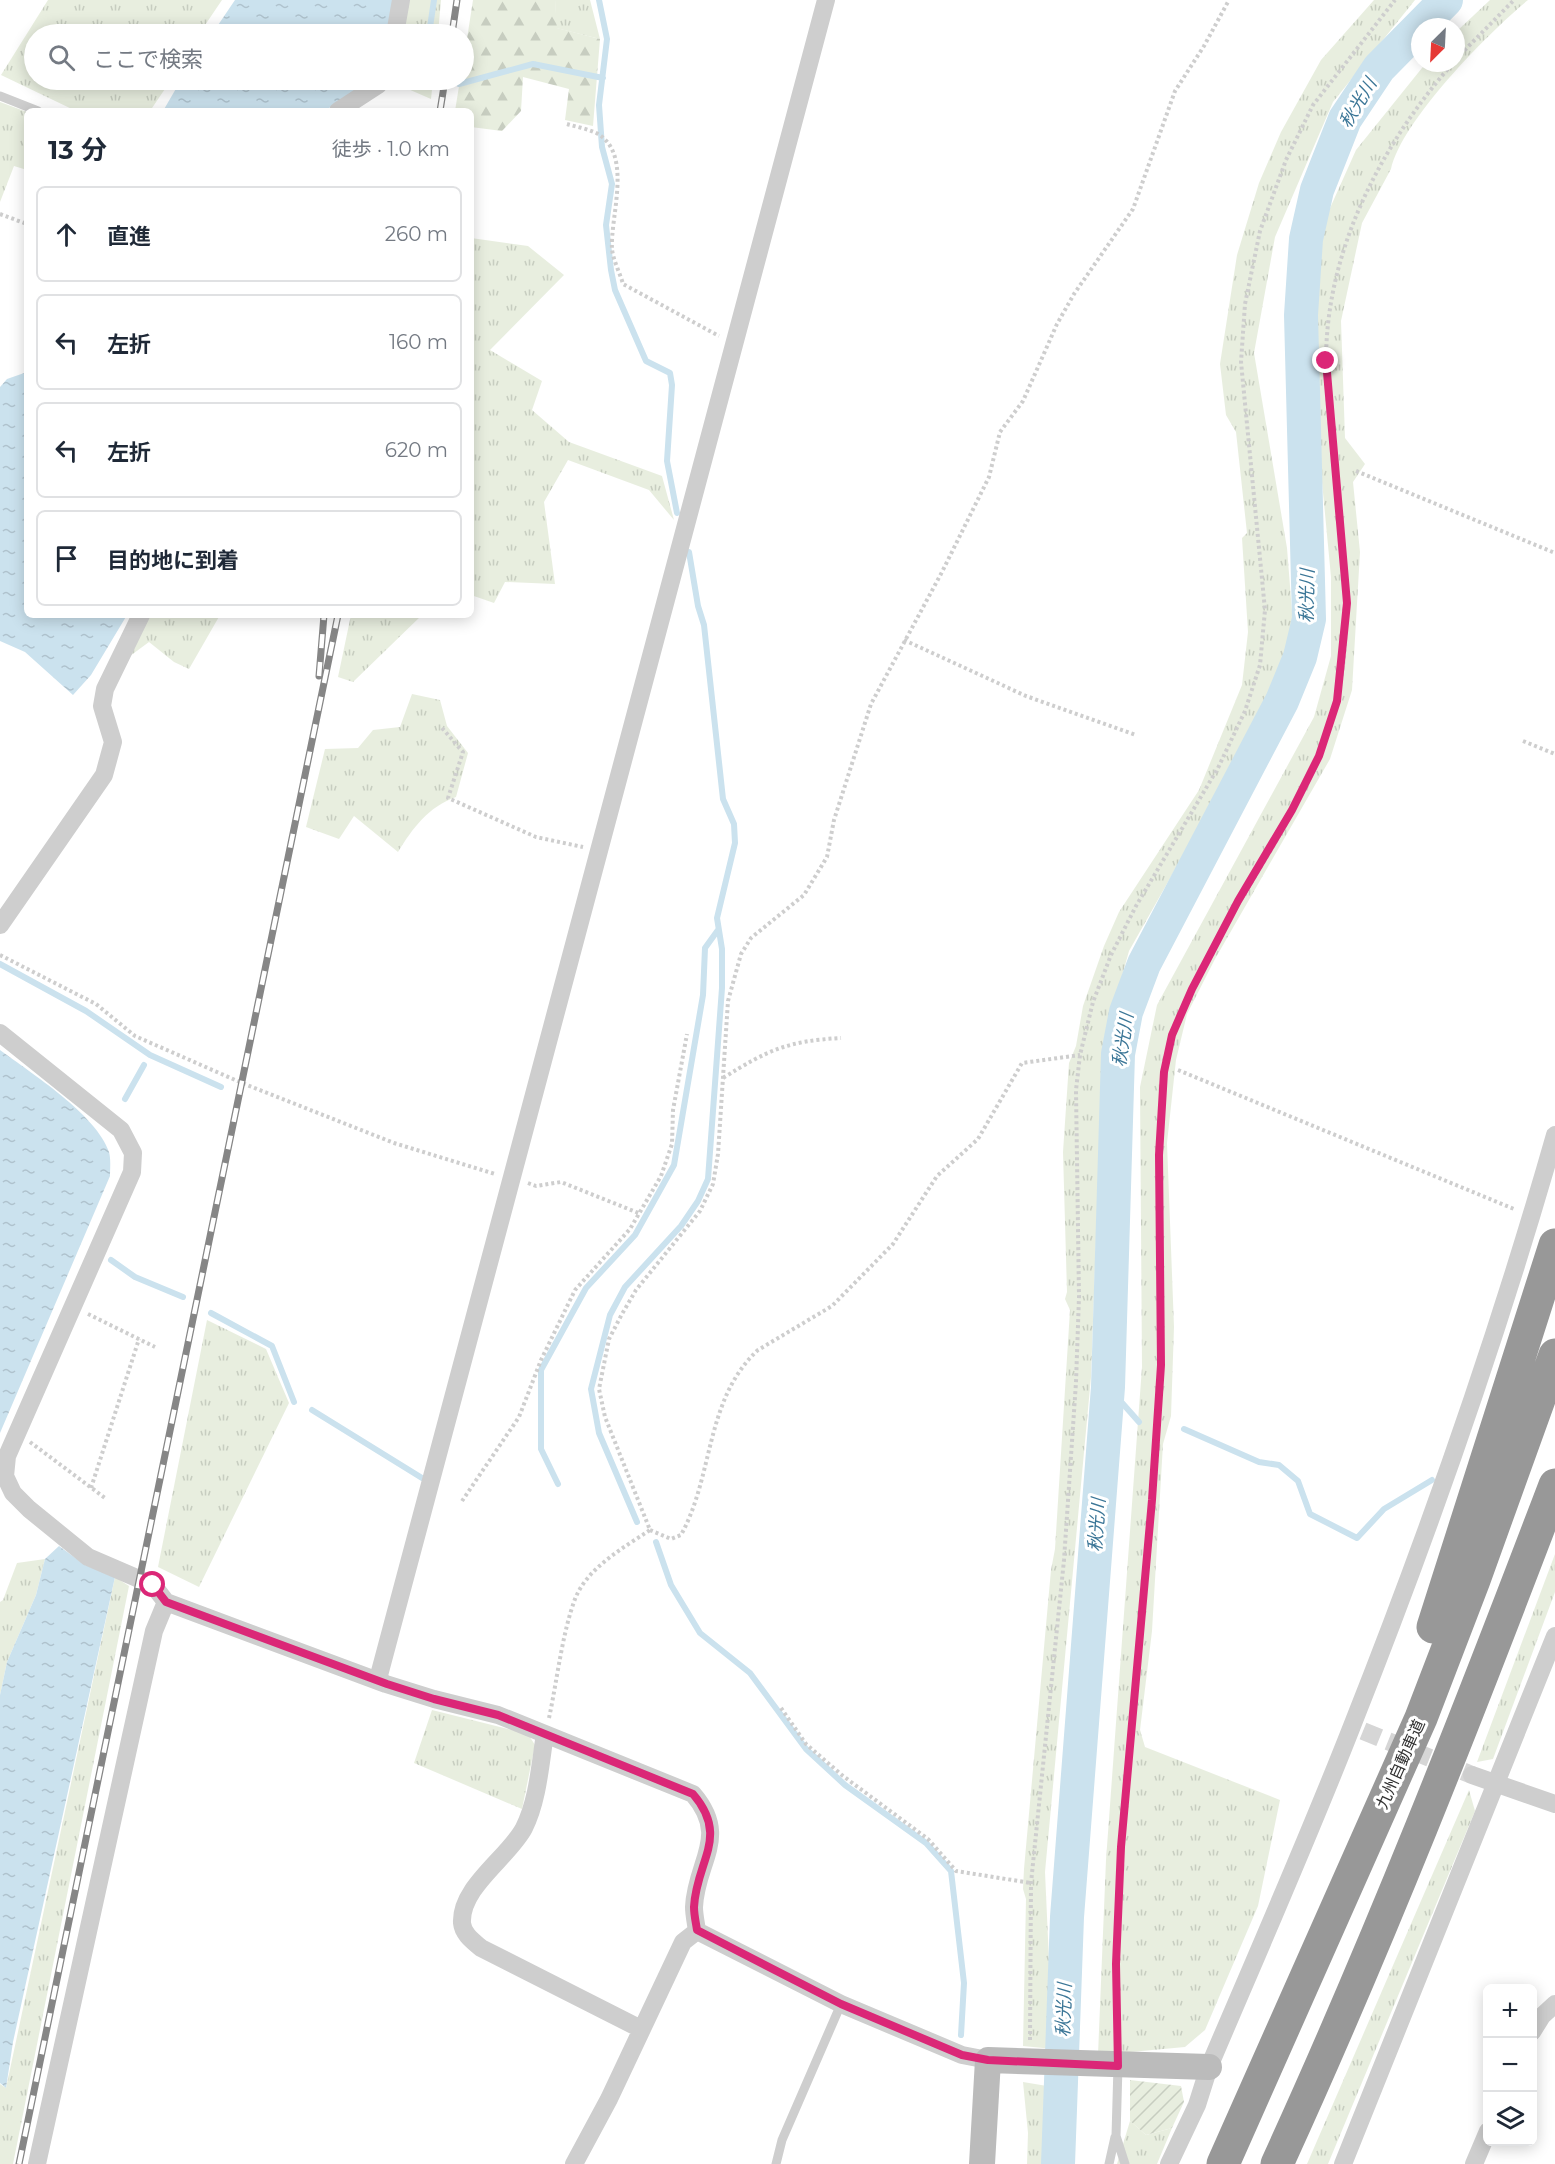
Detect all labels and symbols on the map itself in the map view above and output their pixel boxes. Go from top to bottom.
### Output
north arrow [1411,18,1465,72]
water label: 秋光川 [1335,72,1382,132]
route end [1312,347,1338,373]
water label: 秋光川 [1296,567,1319,623]
water label: 秋光川 [1108,1010,1138,1068]
water label: 秋光川 [1084,1495,1110,1553]
route start [139,1571,165,1597]
street label: 九州自動車道 [1372,1716,1429,1812]
water label: 秋光川 [1052,1981,1076,2037]

